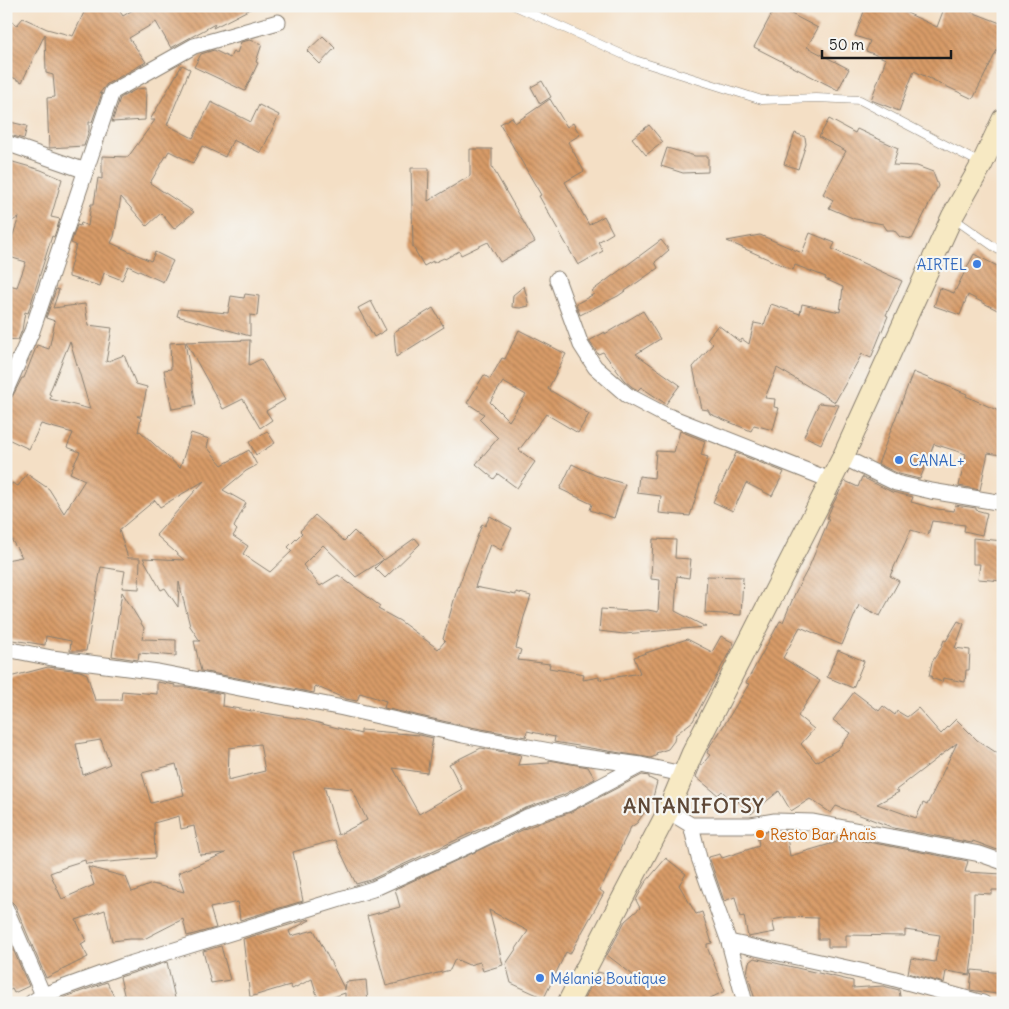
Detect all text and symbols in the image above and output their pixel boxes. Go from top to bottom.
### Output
scale bar [822,28,950,60]
text: 50 m [829,35,864,54]
place label: AIRTEL [917,255,967,274]
marker: AIRTEL [971,258,983,270]
place label: CANAL+ [909,451,965,470]
marker: CANAL+ [893,454,905,466]
district label: ANTANIFOTSY [623,793,765,818]
place label: Resto Bar Anaïs [770,825,877,844]
marker: Resto Bar Anaïs [754,828,766,840]
place label: Mélanie Boutique [550,969,666,988]
marker: Mélanie Boutique [534,972,546,984]

